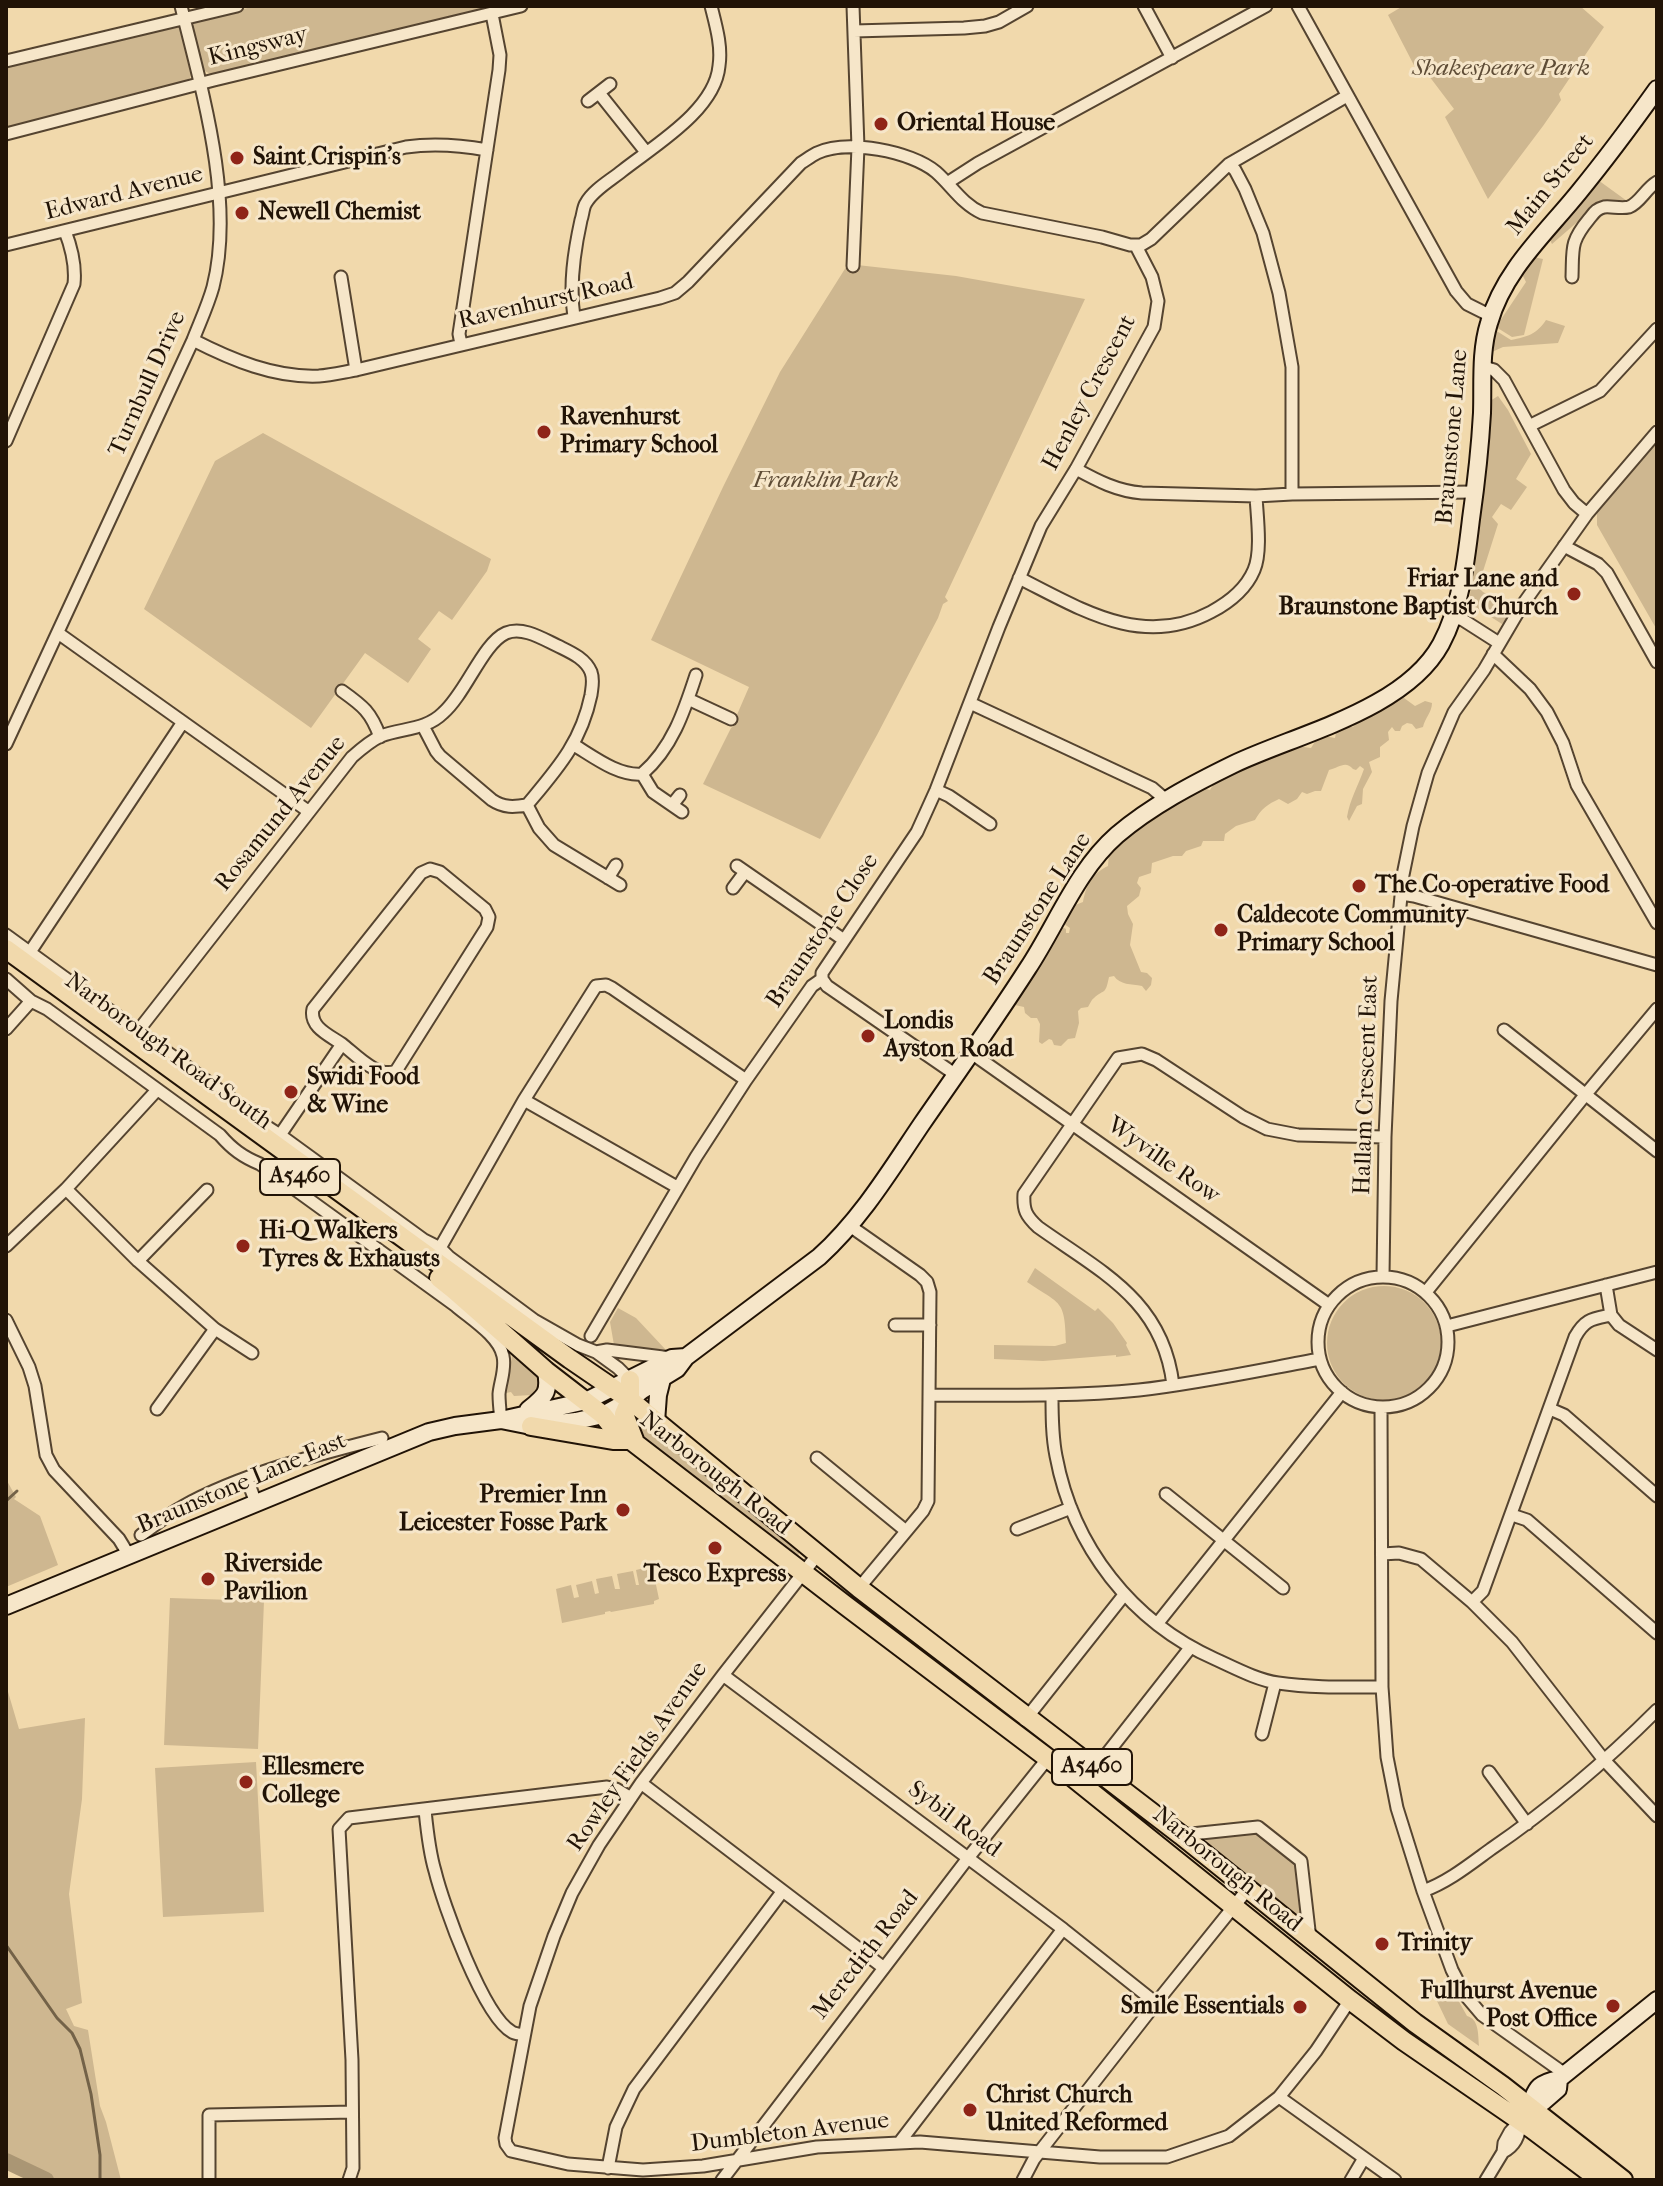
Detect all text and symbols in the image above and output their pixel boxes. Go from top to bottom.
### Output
street label: Kingsway [205,21,311,73]
park label: Shakespeare Park [1412,55,1590,83]
place label: Oriental House [897,110,1055,138]
marker: Oriental House [872,115,890,133]
street label: Main Street [1501,128,1601,242]
place label: Saint Crispin's [253,144,401,172]
marker: Saint Crispin's [228,149,246,167]
street label: Edward Avenue [42,160,206,228]
place label: Newell Chemist [258,199,421,227]
marker: Newell Chemist [233,204,251,222]
street label: Ravenhurst Road [456,268,636,336]
street label: Turnbull Drive [103,307,193,461]
street label: Henley Crescent [1037,310,1143,476]
street label: Braunstone Lane [1431,348,1475,526]
place label: Ravenhurst Primary School [560,404,718,460]
marker: Ravenhurst Primary School [535,423,553,441]
park label: Franklin Park [753,467,899,495]
place label: Friar Lane and Braunstone Baptist Church [1278,566,1558,622]
marker: Friar Lane and Braunstone Baptist Church [1565,585,1583,603]
street label: Rosamund Avenue [209,730,353,898]
street label: Braunstone Lane [978,827,1098,991]
street label: Braunstone Close [761,848,885,1014]
place label: The Co-operative Food [1375,872,1609,900]
marker: The Co-operative Food [1350,877,1368,895]
place label: Caldecote Community Primary School [1237,902,1468,958]
marker: Caldecote Community Primary School [1212,921,1230,939]
street label: Narborough Road South [59,967,277,1137]
street label: Hallam Crescent East [1349,975,1385,1195]
place label: Londis Ayston Road [884,1008,1013,1064]
marker: Londis Ayston Road [859,1027,877,1045]
place label: Swidi Food & Wine [307,1064,419,1120]
marker: Swidi Food & Wine [282,1083,300,1101]
street label: Wyville Row [1101,1111,1225,1211]
road number: A5460 [260,1159,340,1195]
place label: Hi-Q Walkers Tyres & Exhausts [259,1218,440,1274]
marker: Hi-Q Walkers Tyres & Exhausts [234,1237,252,1255]
street label: Narborough Road [634,1406,796,1542]
street label: Braunstone Lane East [133,1427,351,1541]
place label: Premier Inn Leicester Fosse Park [399,1482,607,1538]
marker: Premier Inn Leicester Fosse Park [614,1501,632,1519]
marker: Tesco Express [706,1539,724,1557]
place label: Riverside Pavilion [224,1551,322,1607]
place label: Tesco Express [644,1561,786,1589]
marker: Riverside Pavilion [199,1570,217,1588]
street label: Rowley Fields Avenue [562,1657,714,1857]
road number: A5460 [1052,1749,1132,1785]
place label: Ellesmere College [262,1754,364,1810]
marker: Ellesmere College [237,1773,255,1791]
street label: Sybil Road [902,1776,1006,1864]
street label: Narborough Road [1146,1801,1308,1939]
street label: Meredith Road [807,1885,925,2025]
place label: Trinity [1398,1930,1472,1958]
marker: Trinity [1373,1935,1391,1953]
place label: Fullhurst Avenue Post Office [1420,1978,1597,2034]
place label: Smile Essentials [1121,1993,1284,2021]
marker: Fullhurst Avenue Post Office [1604,1997,1622,2015]
marker: Smile Essentials [1291,1998,1309,2016]
place label: Christ Church United Reformed [986,2082,1168,2138]
marker: Christ Church United Reformed [961,2101,979,2119]
street label: Dumbleton Avenue [689,2107,891,2159]

